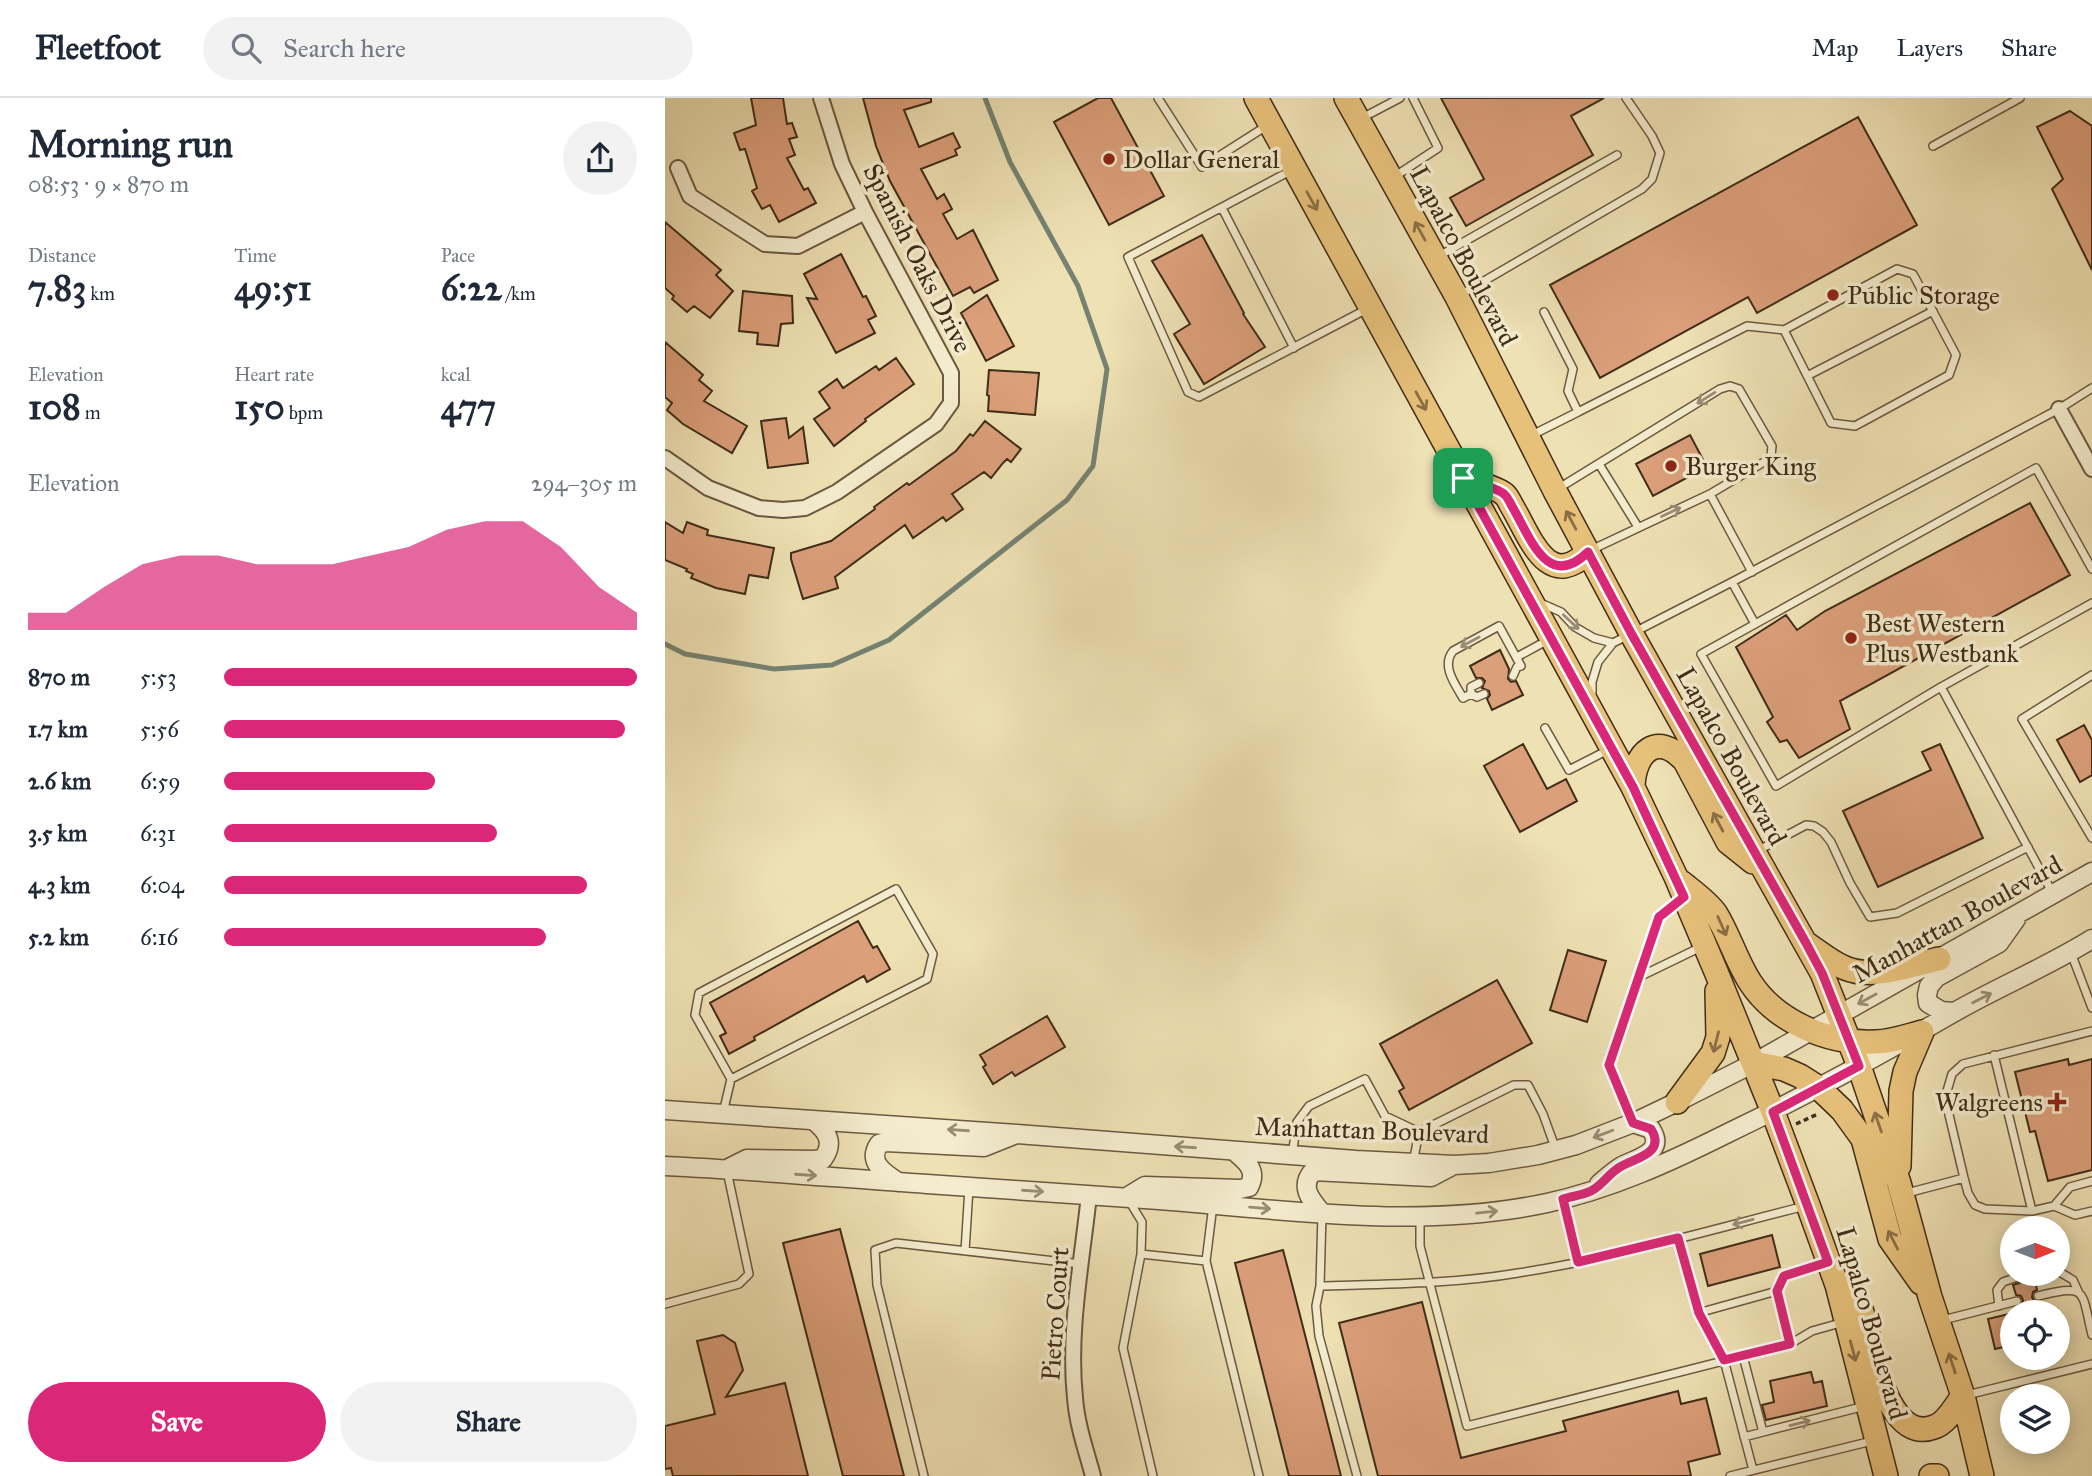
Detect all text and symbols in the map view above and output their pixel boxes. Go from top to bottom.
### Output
search box [203,17,693,80]
text: Fleetfoot [35,28,161,68]
icon: search [227,29,265,67]
text: Search here [283,32,406,64]
text: Map [1812,33,1859,63]
text: Layers [1897,33,1963,63]
text: Share [2001,33,2057,63]
text: Morning run [28,121,233,167]
button: share [563,121,637,195]
place label: Dollar General [1123,143,1280,175]
marker: Dollar General [1101,151,1117,167]
street label: Spanish Oaks Drive [857,158,979,358]
street label: Lapalco Boulevard [1403,161,1525,351]
text: 08:53 · 9 × 870 m [28,170,189,198]
one-way arrow [1306,190,1319,211]
one-way arrow [1413,221,1426,242]
text: Distance [28,244,96,267]
text: Time [234,244,276,267]
text: Pace [441,244,475,267]
text: 7.83 [28,267,86,310]
text: 49:51 [234,267,312,310]
text: 6:22 [441,267,502,310]
place label: Public Storage [1847,279,2000,311]
text: km [86,282,115,305]
text: /km [502,282,536,305]
marker: Public Storage [1825,287,1841,303]
text: Elevation [28,363,103,386]
text: Heart rate [234,363,314,386]
text: kcal [441,363,471,386]
text: 108 [28,386,81,429]
text: 150 [234,386,285,429]
text: 477 [441,386,496,429]
one-way arrow [1414,390,1428,410]
one-way arrow [1696,391,1716,405]
text: m [81,401,101,424]
text: bpm [285,401,323,424]
pin [1433,448,1493,508]
place label: Burger King [1685,450,1817,482]
marker: Burger King [1663,458,1679,474]
icon: arrive [1444,459,1482,497]
text: Elevation [28,469,119,497]
text: 294–305 m [531,469,637,497]
one-way arrow [1660,505,1682,518]
one-way arrow [1563,510,1577,530]
place label: Best Western Plus Westbank [1865,607,2020,669]
one-way arrow [1562,613,1579,630]
marker: Best Western Plus Westbank [1843,630,1859,646]
one-way arrow [1460,635,1480,649]
street label: Lapalco Boulevard [1670,661,1794,851]
text: 870 m [28,663,90,691]
text: 5:53 [140,663,176,691]
text: 1.7 km [28,715,88,743]
text: 5:56 [140,715,179,743]
text: 2.6 km [28,767,91,795]
text: 6:59 [140,767,181,795]
one-way arrow [1710,812,1724,833]
text: 3.5 km [28,819,87,847]
text: 6:31 [140,819,176,847]
street label: Manhattan Boulevard [1847,848,2067,990]
text: 4.3 km [28,871,90,899]
text: 6:04 [140,871,184,899]
one-way arrow [1716,915,1729,937]
text: 5.2 km [28,923,89,951]
text: 6:16 [140,923,178,951]
one-way arrow [1971,991,1992,1005]
one-way arrow [1858,992,1878,1006]
one-way arrow [1709,1030,1722,1053]
place label: Walgreens [1935,1086,2043,1118]
marker: Walgreens [2049,1094,2065,1110]
street label: Manhattan Boulevard [1254,1110,1490,1150]
one-way arrow [1871,1111,1883,1133]
one-way arrow [947,1123,969,1136]
one-way arrow [1593,1129,1615,1142]
one-way arrow [1174,1140,1196,1153]
one-way arrow [795,1169,817,1182]
one-way arrow [1022,1185,1044,1198]
one-way arrow [1248,1202,1271,1215]
one-way arrow [1475,1205,1498,1218]
one-way arrow [1732,1216,1754,1229]
north arrow [2000,1216,2070,1286]
map controls [2000,1216,2070,1454]
street label: Lapalco Boulevard [1829,1223,1915,1423]
one-way arrow [1886,1230,1899,1251]
street label: Pietro Court [1034,1246,1076,1382]
button: locate [2000,1300,2070,1370]
one-way arrow [1847,1340,1860,1362]
one-way arrow [1945,1352,1957,1374]
button: Save [28,1382,326,1462]
button: Share [340,1382,637,1462]
button: layers [2000,1384,2070,1454]
one-way arrow [1788,1416,1811,1429]

